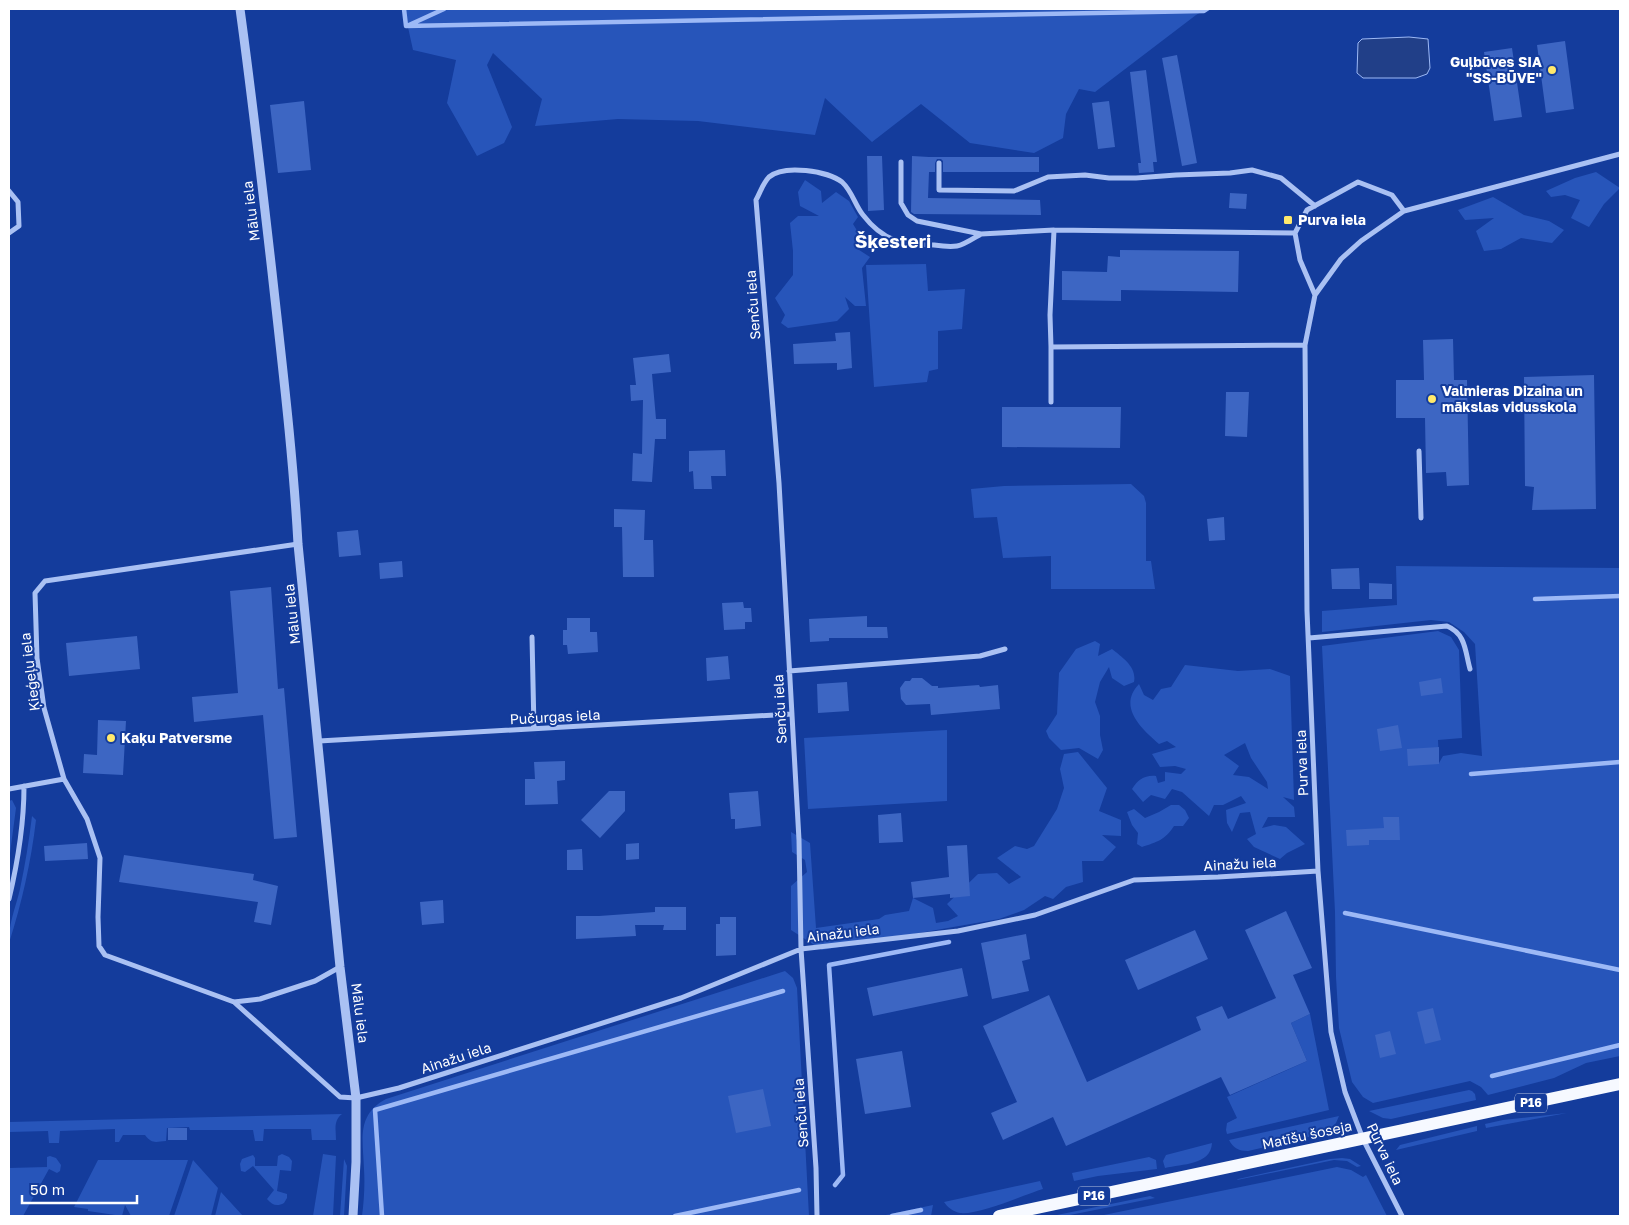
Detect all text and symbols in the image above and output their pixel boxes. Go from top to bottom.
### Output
place label: Guļbūves SIA "SS-BŪVE" [1450,53,1542,86]
marker: Guļbūves SIA "SS-BŪVE" [1546,64,1558,76]
street label: Mālu iela [238,180,263,242]
place label: Purva iela [1298,211,1366,228]
marker: Purva iela [1282,214,1294,226]
district label: Šķesteri [855,229,931,252]
street label: Senču iela [742,270,763,340]
place label: Valmieras Dizaina un mākslas vidusskola [1442,382,1583,415]
marker: Valmieras Dizaina un mākslas vidusskola [1426,393,1438,405]
street label: Mālu iela [280,583,303,645]
street label: Ķieģeļu iela [16,632,44,712]
street label: Senču iela [769,674,790,744]
street label: Pučurgas iela [509,706,601,727]
place label: Kaķu Patversme [121,729,232,746]
street label: Purva iela [1292,729,1311,797]
marker: Kaķu Patversme [105,732,117,744]
street label: Ainažu iela [1203,853,1277,874]
street label: Ainažu iela [806,920,880,945]
street label: Mālu iela [348,982,373,1044]
street label: Ainažu iela [418,1038,493,1077]
street label: Senču iela [790,1078,811,1148]
road number: P16 [1515,1094,1547,1112]
street label: Matīšu šoseja [1260,1117,1353,1152]
street label: Purva iela [1364,1120,1407,1188]
scale bar [22,1172,138,1204]
text: 50 m [30,1180,65,1198]
road number: P16 [1078,1186,1110,1206]

